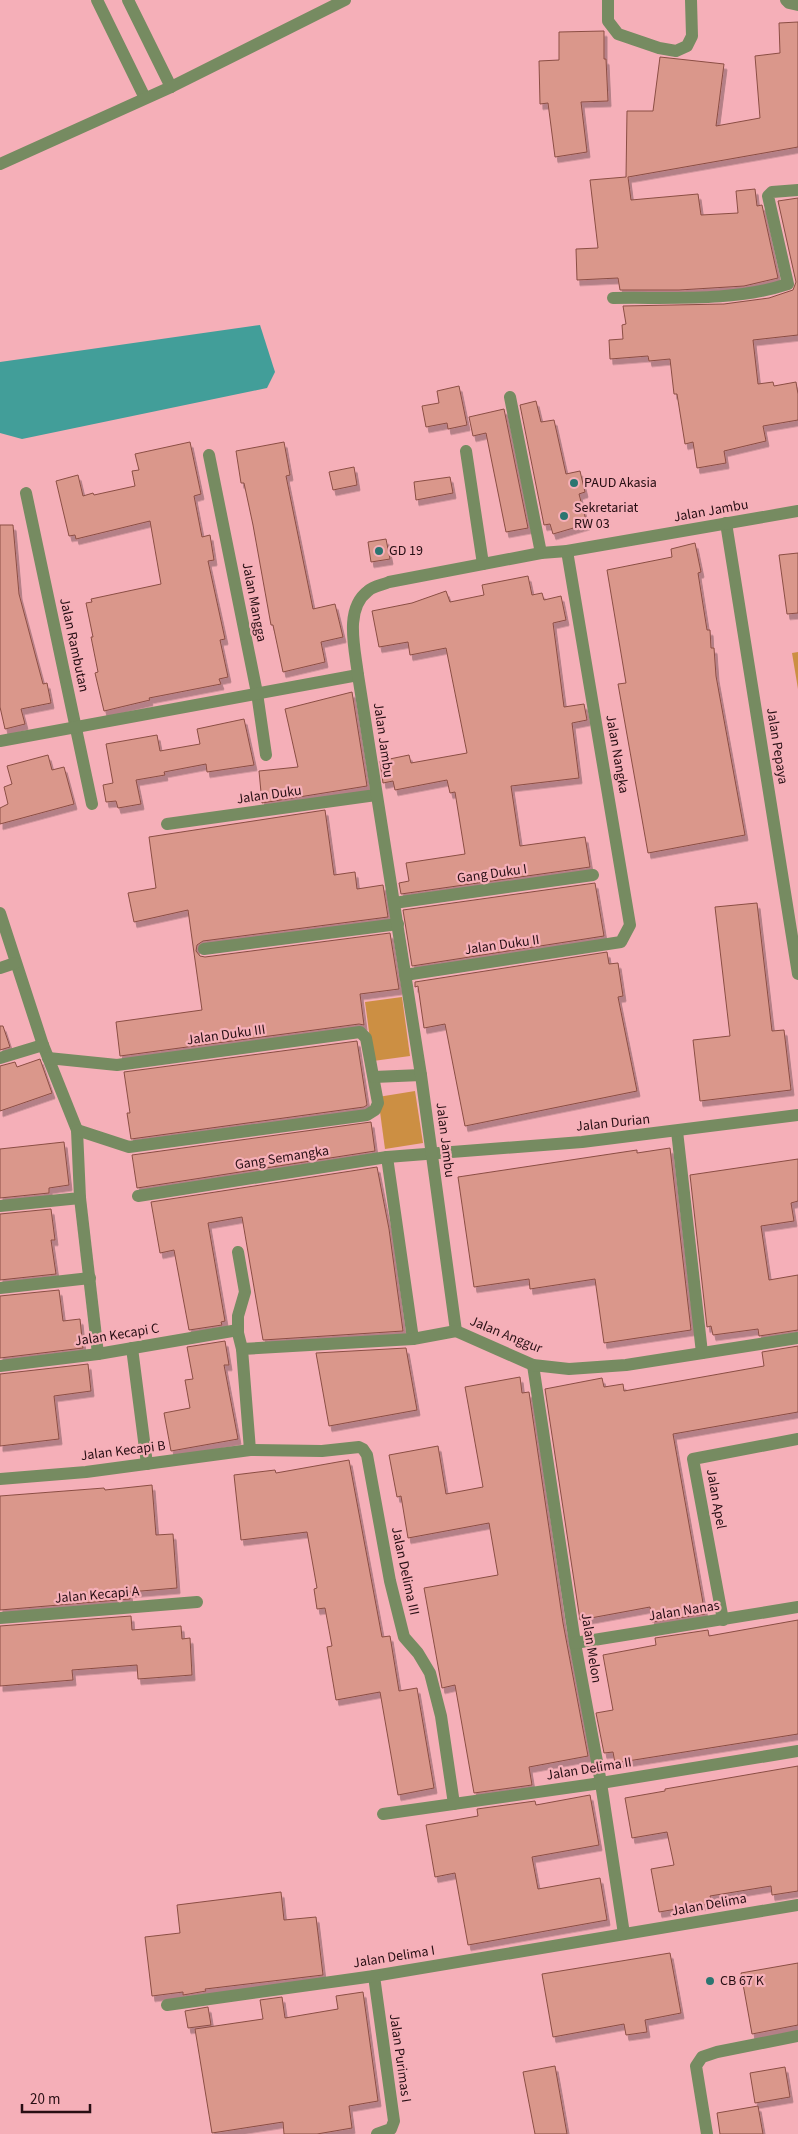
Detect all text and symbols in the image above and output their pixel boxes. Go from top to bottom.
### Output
place label: PAUD Akasia [584,473,657,493]
marker: PAUD Akasia [568,477,580,489]
street label: Jalan Jambu [672,495,750,527]
place label: Sekretariat RW 03 [574,498,639,534]
marker: Sekretariat RW 03 [558,510,570,522]
place label: GD 19 [389,541,423,561]
marker: GD 19 [373,545,385,557]
street label: Jalan Mangga [236,560,272,644]
street label: Jalan Rambutan [54,596,94,694]
street label: Jalan Jambu [368,701,398,779]
street label: Jalan Pepaya [761,706,793,786]
street label: Jalan Nangka [600,713,634,795]
street label: Jalan Duku [235,781,303,809]
street label: Gang Duku I [456,859,528,889]
street label: Jalan Duku II [463,930,541,960]
street label: Jalan Duku III [185,1020,267,1050]
street label: Jalan Jambu [430,1101,460,1179]
street label: Jalan Durian [575,1109,651,1137]
street label: Gang Semangka [234,1141,330,1175]
street label: Jalan Anggur [467,1311,545,1359]
street label: Jalan Kecapi C [73,1318,161,1352]
street label: Jalan Kecapi B [79,1436,167,1466]
street label: Jalan Apel [701,1467,731,1531]
street label: Jalan Delima III [386,1525,424,1617]
street label: Jalan Kecapi A [54,1581,140,1609]
street label: Jalan Nanas [647,1596,721,1626]
street label: Jalan Melon [576,1611,606,1685]
street label: Jalan Delima II [545,1752,633,1786]
street label: Jalan Delima [670,1889,748,1921]
street label: Jalan Delima I [352,1941,436,1973]
place label: CB 67 K [720,1971,765,1991]
marker: CB 67 K [704,1975,716,1987]
street label: Jalan Purimas I [384,2012,416,2104]
scale bar [22,2082,90,2114]
text: 20 m [30,2089,60,2110]

